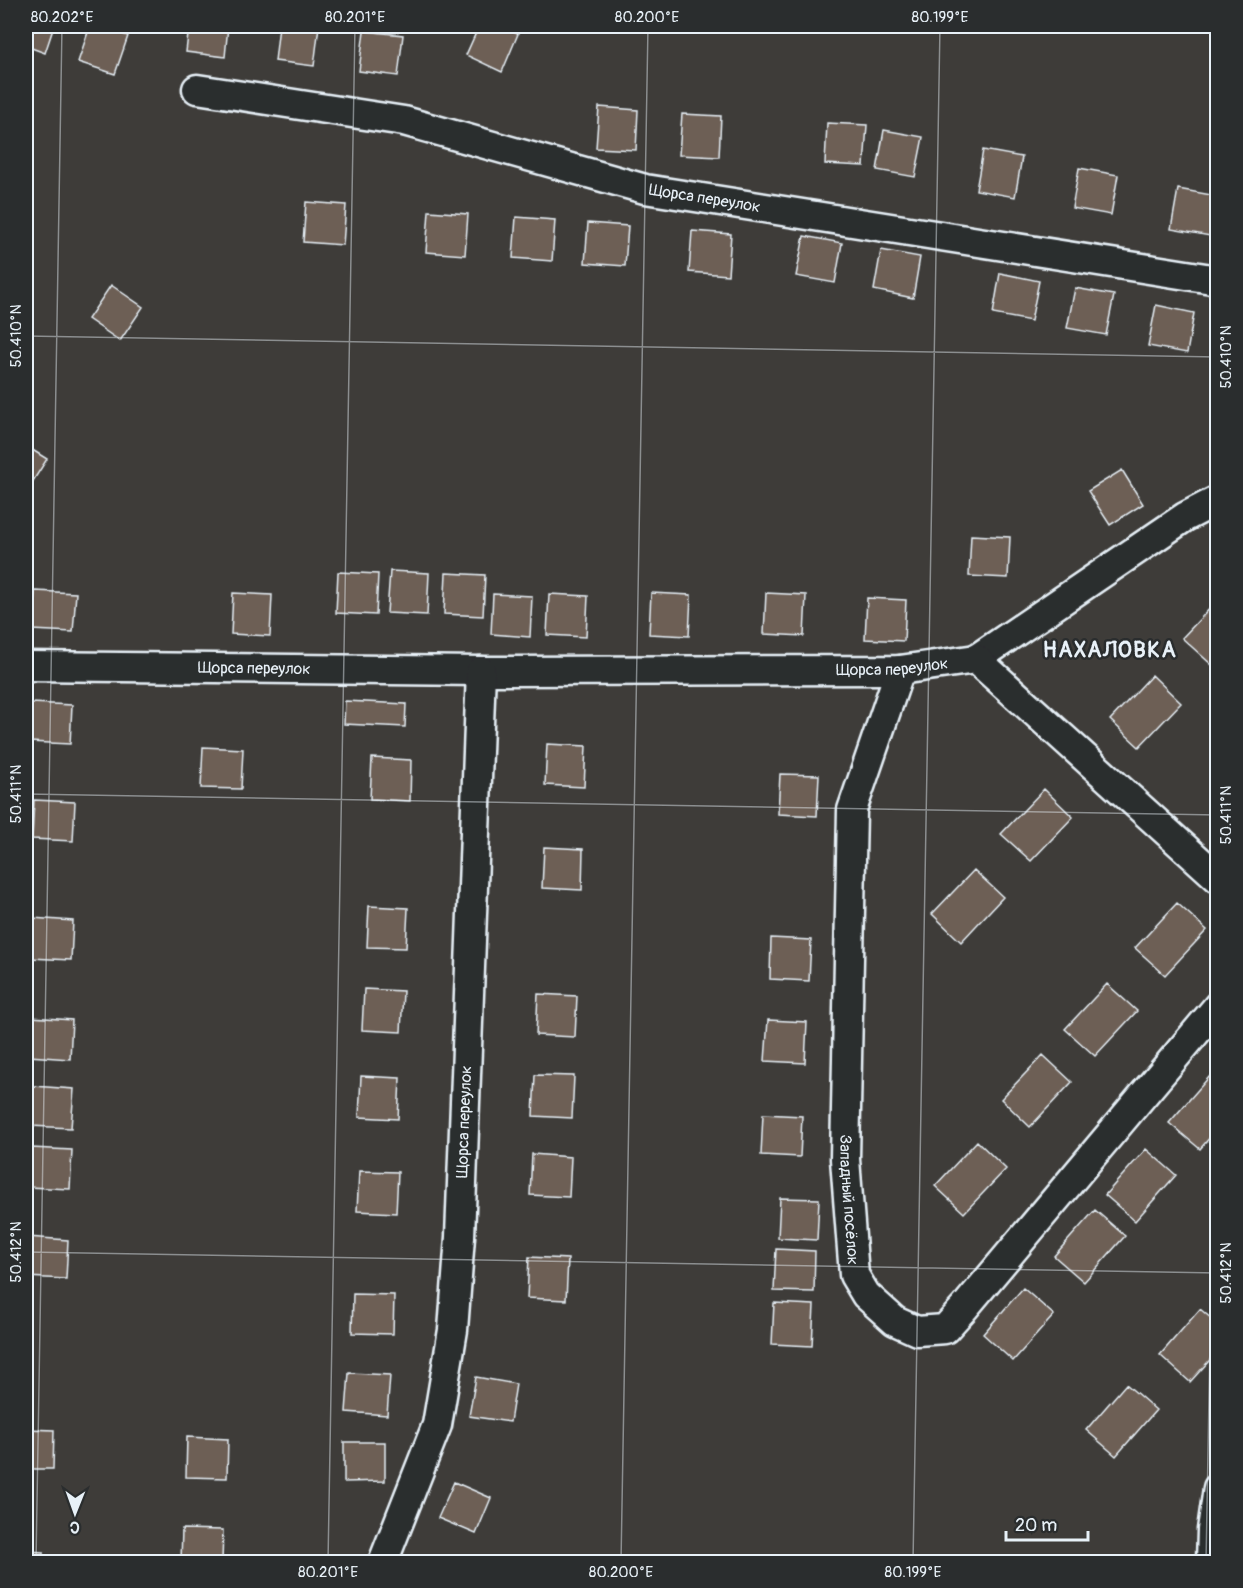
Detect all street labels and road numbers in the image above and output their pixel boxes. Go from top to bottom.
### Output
street label: Щорса переулок [647,180,762,217]
street label: Щорса переулок [835,653,949,680]
street label: Щорса переулок [197,658,311,679]
street label: Щорса переулок [452,1065,476,1179]
street label: Западный посёлок [835,1134,863,1266]

